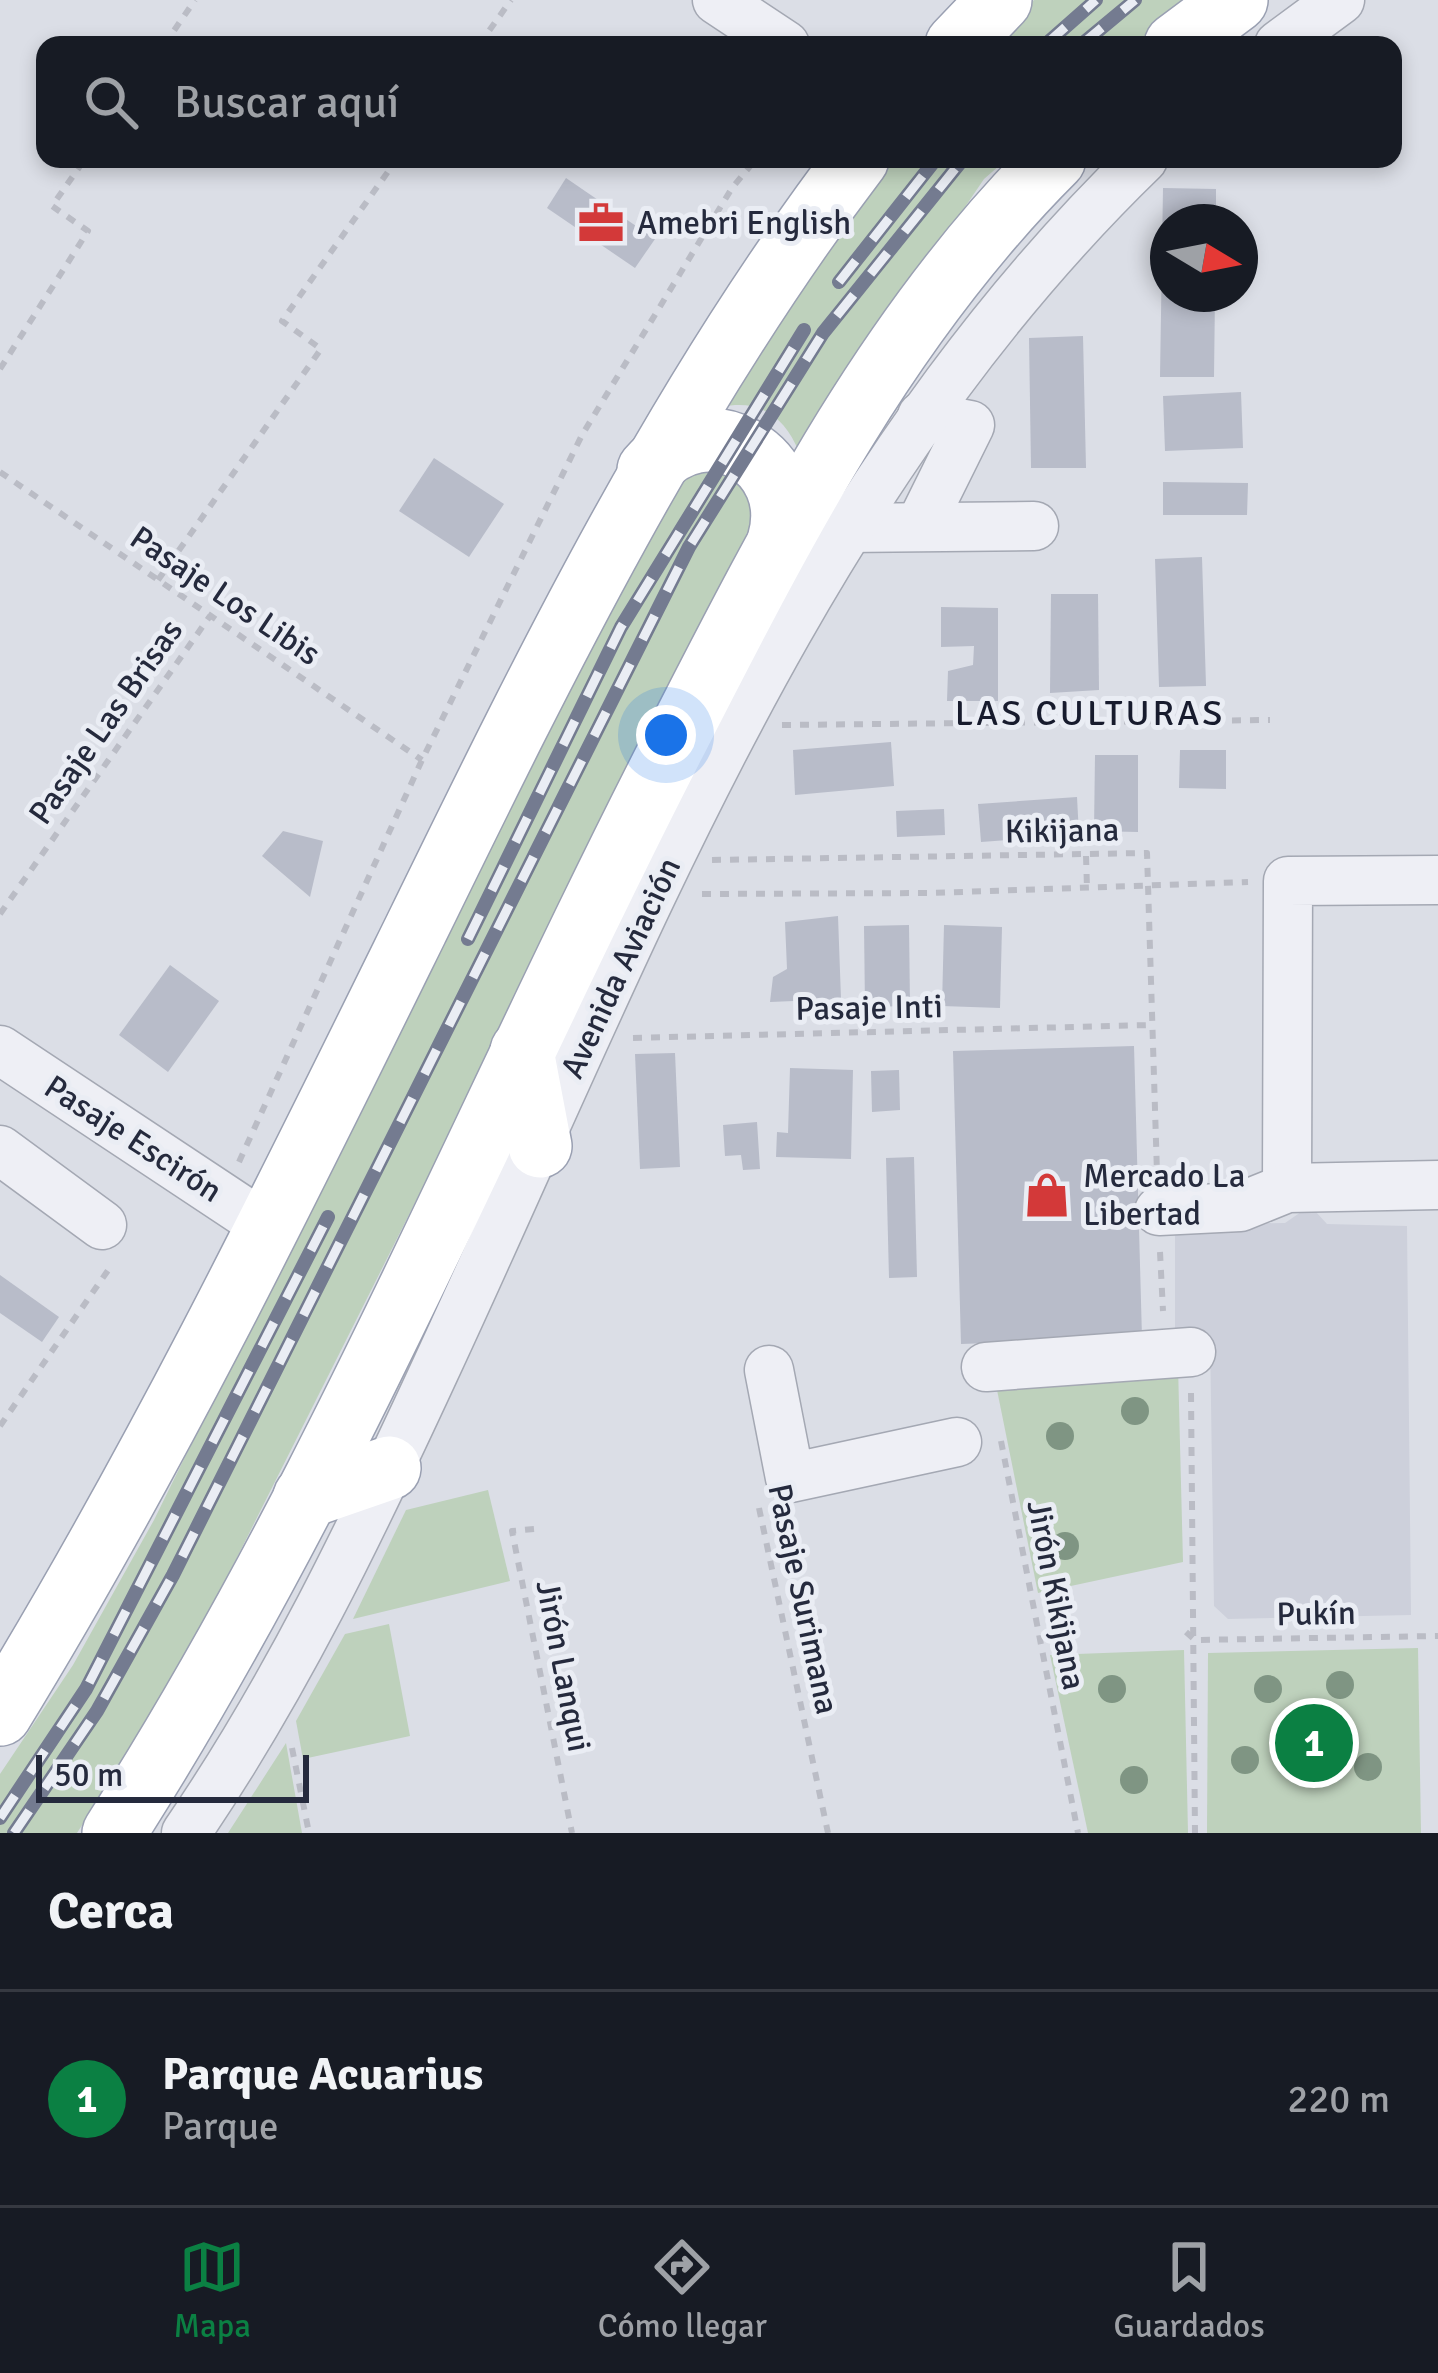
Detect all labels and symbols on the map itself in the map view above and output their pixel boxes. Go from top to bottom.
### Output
office icon: Amebri English [576,198,626,248]
place label: Amebri English [637,203,851,244]
north arrow [1150,204,1258,312]
street label: Pasaje Los Libis [122,517,328,675]
street label: Pasaje Las Brisas [20,612,192,832]
district label: LAS CULTURAS [955,691,1225,736]
your location [636,705,696,765]
street label: Kikijana [1004,810,1120,852]
street label: Avenida Aviación [552,851,690,1085]
street label: Pasaje Inti [795,986,943,1030]
street label: Pasaje Escirón [36,1066,230,1212]
place label: Mercado La Libertad [1083,1156,1245,1235]
shop icon: Mercado La Libertad [1022,1170,1072,1220]
street label: Pasaje Surimana [759,1480,847,1718]
street label: Jirón Kikijana [1018,1497,1094,1693]
street label: Jirón Lanqui [526,1577,600,1755]
street label: Pukín [1276,1593,1356,1635]
pin: 1 [1275,1698,1353,1788]
scale bar [36,1749,309,1802]

